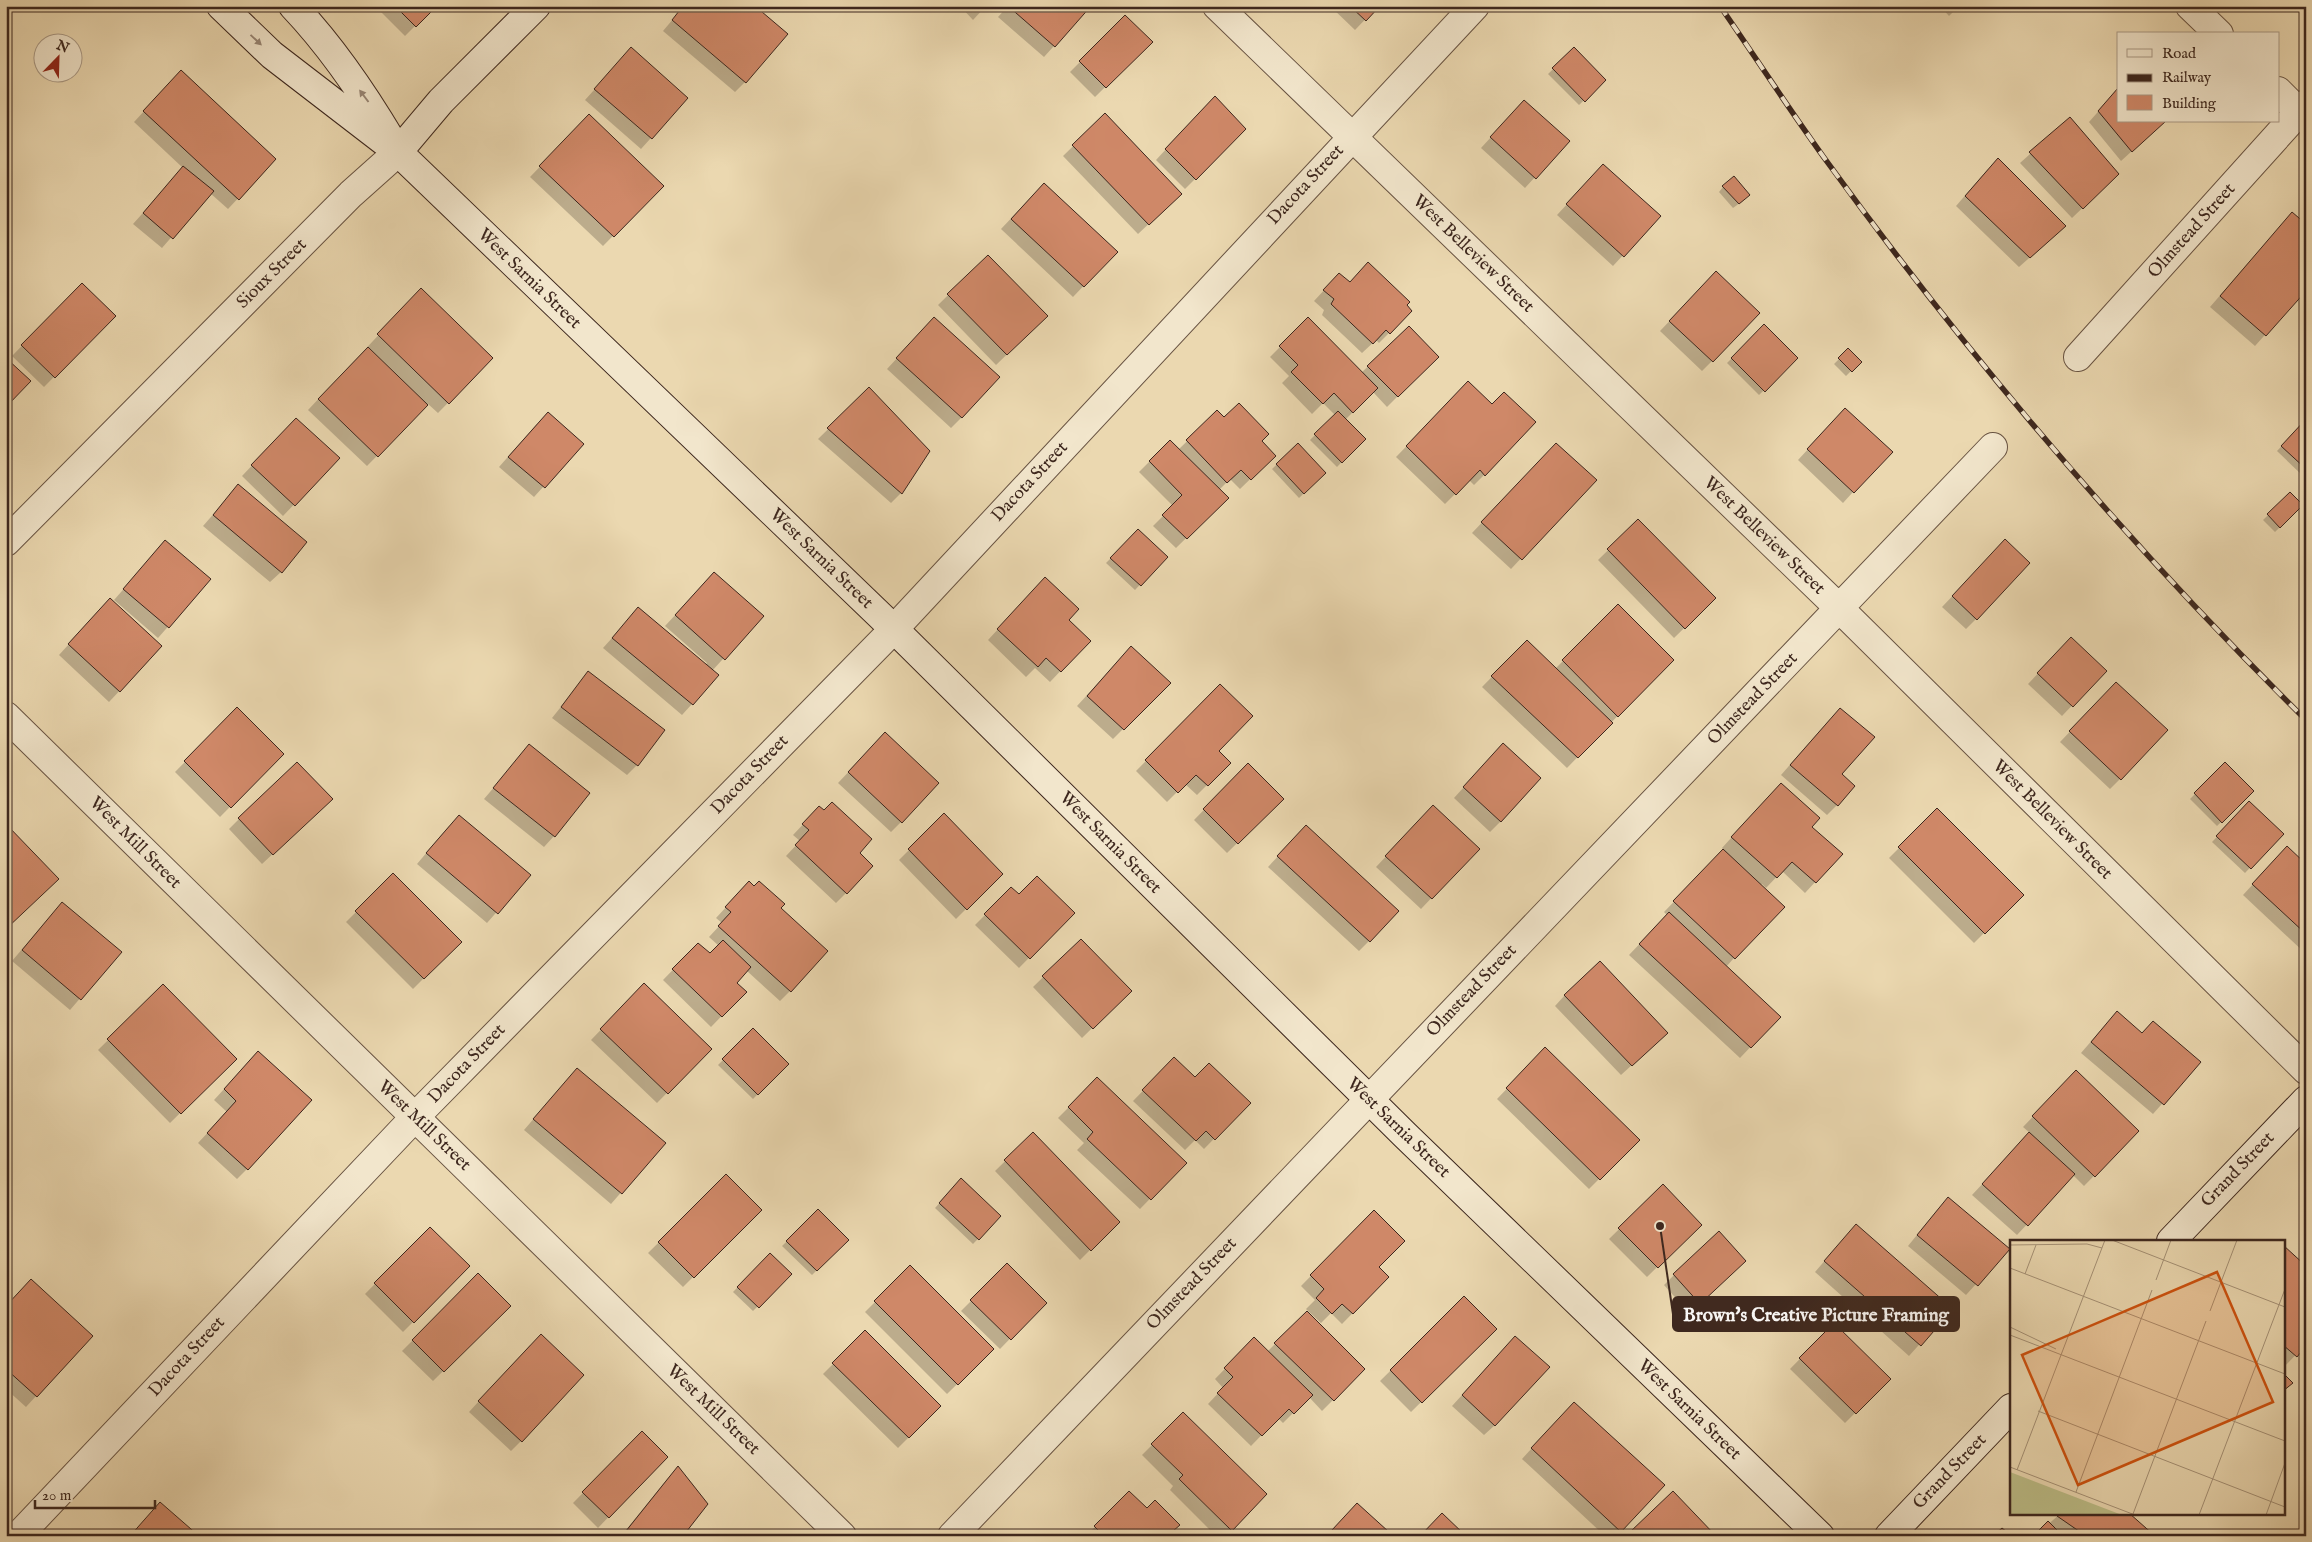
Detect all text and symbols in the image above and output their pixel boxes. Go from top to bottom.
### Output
north arrow [32,32,82,82]
legend [2117,32,2280,122]
one-way arrow [250,34,262,46]
text: N [53,36,72,58]
text: Road [2162,44,2197,63]
text: Railway [2162,68,2212,87]
one-way arrow [358,90,369,103]
text: Building [2162,94,2217,113]
street label: Dacota Street [1263,140,1349,230]
street label: Olmstead Street [2143,179,2241,283]
street label: West Belleview Street [1407,190,1539,318]
street label: West Sarnia Street [472,224,586,334]
street label: Sioux Street [232,234,312,314]
street label: Dacota Street [987,437,1073,527]
street label: West Belleview Street [1698,472,1830,600]
street label: West Sarnia Street [764,504,878,614]
street label: Olmstead Street [1703,648,1803,750]
street label: Dacota Street [706,730,794,820]
street label: West Belleview Street [1987,755,2117,885]
street label: West Sarnia Street [1054,787,1166,899]
street label: West Mill Street [84,792,186,894]
street label: Olmstead Street [1422,940,1522,1042]
street label: Dacota Street [423,1019,511,1109]
street label: West Sarnia Street [1341,1073,1455,1183]
street label: West Mill Street [372,1076,476,1176]
street label: Grand Street [2196,1127,2280,1213]
street label: Olmstead Street [1142,1233,1242,1335]
inset map [2010,1240,2284,1514]
callout: Brown's Creative Picture Framing [1673,1297,1959,1331]
text: Brown's Creative Picture Framing [1683,1304,1950,1328]
street label: Dacota Street [144,1312,230,1402]
street label: West Sarnia Street [1632,1355,1746,1465]
street label: West Mill Street [661,1360,765,1460]
street label: Grand Street [1908,1429,1992,1515]
scale bar [35,1477,155,1509]
text: 20 m [42,1486,72,1505]

